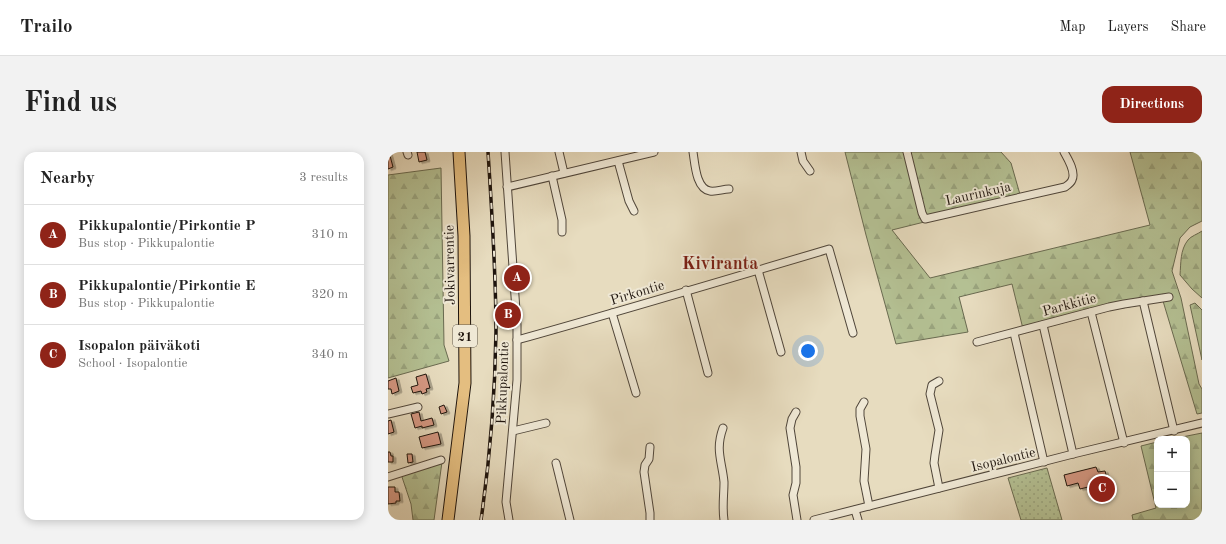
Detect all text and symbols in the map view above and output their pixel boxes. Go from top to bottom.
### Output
text: Trailo [20,18,73,37]
text: Map [1060,20,1086,34]
text: Layers [1108,20,1149,34]
text: Share [1171,20,1206,34]
button: Directions [1102,86,1202,123]
text: Find us [24,90,117,118]
text: Nearby [40,170,95,187]
text: 3 results [299,171,348,184]
street label: Laurinkuja [944,180,1013,208]
text: Pikkupalontie/Pirkontie P [78,219,256,234]
street label: Jokivarrentie [442,225,458,305]
text: A [48,228,58,241]
text: 310 m [311,228,348,241]
text: Bus stop · Pikkupalontie [78,237,214,250]
district label: Kiviranta [682,255,758,273]
pin: A [504,263,530,293]
street label: Pirkontie [608,278,666,308]
text: Pikkupalontie/Pirkontie E [78,279,255,294]
text: B [48,288,58,301]
text: 320 m [311,288,348,301]
street label: Parkkitie [1041,291,1098,319]
text: Bus stop · Pikkupalontie [78,297,214,310]
pin: B [495,300,521,330]
road number: 21 [453,325,477,347]
text: Isopalon päiväkoti [78,339,200,354]
street label: Pikkupalontie [495,341,511,425]
your location [798,341,818,361]
text: C [49,348,57,361]
text: 340 m [311,348,348,361]
text: School · Isopalontie [78,357,188,370]
map controls [1154,436,1190,508]
button: + [1154,436,1190,472]
street label: Isopalontie [969,445,1037,475]
button: − [1154,472,1190,508]
pin: C [1089,474,1115,504]

